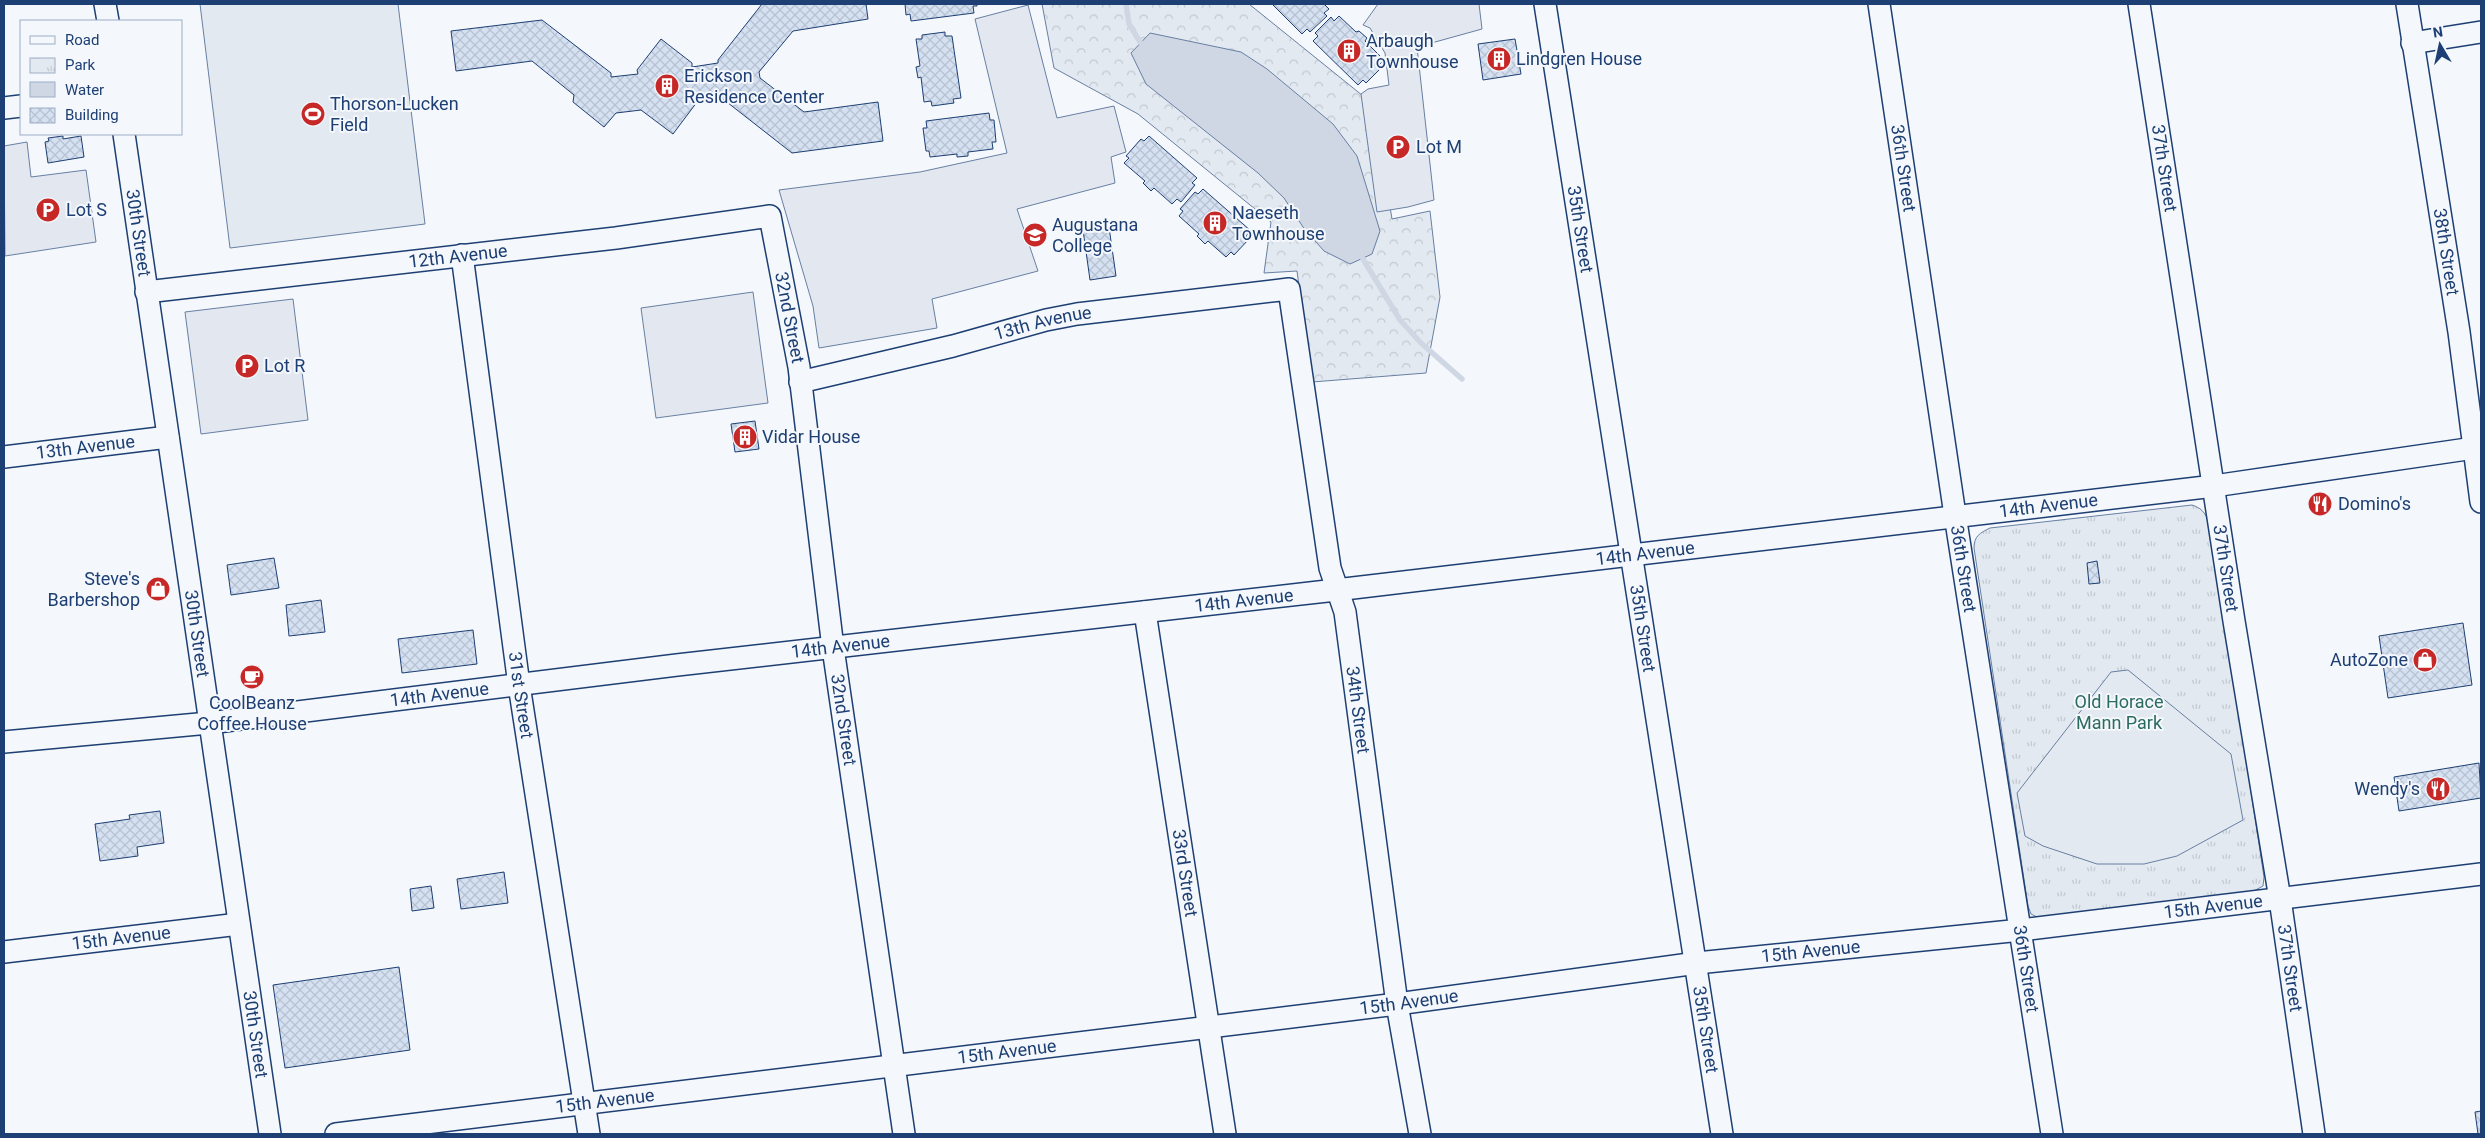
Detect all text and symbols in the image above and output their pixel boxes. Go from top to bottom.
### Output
legend [20,20,182,135]
north arrow [2415,20,2465,70]
text: N [2432,23,2444,41]
place label: Arbaugh Townhouse [1366,30,1459,72]
text: Road [65,31,99,49]
building icon: Arbaugh Townhouse [1336,38,1362,64]
building icon: Lindgren House [1486,46,1512,72]
place label: Lindgren House [1516,48,1642,69]
text: Park [65,56,96,74]
place label: Erickson Residence Center [684,65,824,107]
building icon: Erickson Residence Center [654,73,680,99]
text: Water [65,81,104,99]
place label: Thorson-Lucken Field [330,93,459,135]
sports icon: Thorson-Lucken Field [300,101,326,127]
text: Building [65,106,119,124]
street label: 36th Street [1887,123,1921,213]
street label: 37th Street [2148,123,2182,213]
parking icon: Lot M [1385,134,1411,160]
place label: Lot M [1416,136,1462,157]
street label: 35th Street [1564,184,1598,274]
street label: 30th Street [122,188,156,278]
parking icon: Lot S [35,197,61,223]
place label: Lot S [66,199,107,220]
place label: Naeseth Townhouse [1232,202,1325,244]
street label: 38th Street [2430,207,2464,297]
building icon: Naeseth Townhouse [1202,210,1228,236]
place label: Augustana College [1052,214,1138,256]
school or university icon: Augustana College [1022,222,1048,248]
street label: 12th Avenue [407,240,508,272]
street label: 32nd Street [771,270,809,365]
street label: 13th Avenue [992,301,1092,344]
parking icon: Lot R [234,353,260,379]
place label: Lot R [264,355,305,376]
building icon: Vidar House [732,424,758,450]
place label: Vidar House [762,426,860,447]
street label: 13th Avenue [35,430,136,463]
street label: 14th Avenue [1998,489,2099,521]
restaurant icon: Domino's [2307,491,2333,517]
place label: Domino's [2338,493,2411,514]
street label: 37th Street [2209,523,2243,613]
street label: 36th Street [1947,524,1981,614]
street label: 14th Avenue [1594,537,1696,569]
place label: Steve's Barbershop [48,568,140,610]
shop icon: Steve's Barbershop [145,576,171,602]
street label: 35th Street [1626,583,1660,674]
street label: 14th Avenue [1193,584,1294,616]
street label: 30th Street [181,589,214,679]
street label: 14th Avenue [790,630,891,662]
shop icon: AutoZone [2412,647,2438,673]
place label: AutoZone [2330,649,2408,670]
street label: 31st Street [505,650,538,740]
cafe icon: CoolBeanz Coffee House [239,664,265,690]
street label: 34th Street [1342,665,1375,755]
street label: 32nd Street [827,673,861,767]
street label: 14th Avenue [389,677,490,710]
park label: Old Horace Mann Park [2075,691,2164,733]
place label: CoolBeanz Coffee House [197,692,307,734]
restaurant icon: Wendy's [2425,776,2451,802]
place label: Wendy's [2354,778,2420,799]
street label: 33rd Street [1168,828,1203,918]
street label: 15th Avenue [2162,890,2264,923]
street label: 15th Avenue [71,921,172,954]
street label: 37th Street [2274,923,2307,1013]
street label: 36th Street [2009,924,2044,1014]
street label: 15th Avenue [1760,935,1861,966]
street label: 35th Street [1689,984,1723,1075]
street label: 15th Avenue [1358,985,1460,1019]
street label: 30th Street [239,989,273,1080]
street label: 15th Avenue [956,1035,1058,1068]
street label: 15th Avenue [554,1084,656,1117]

